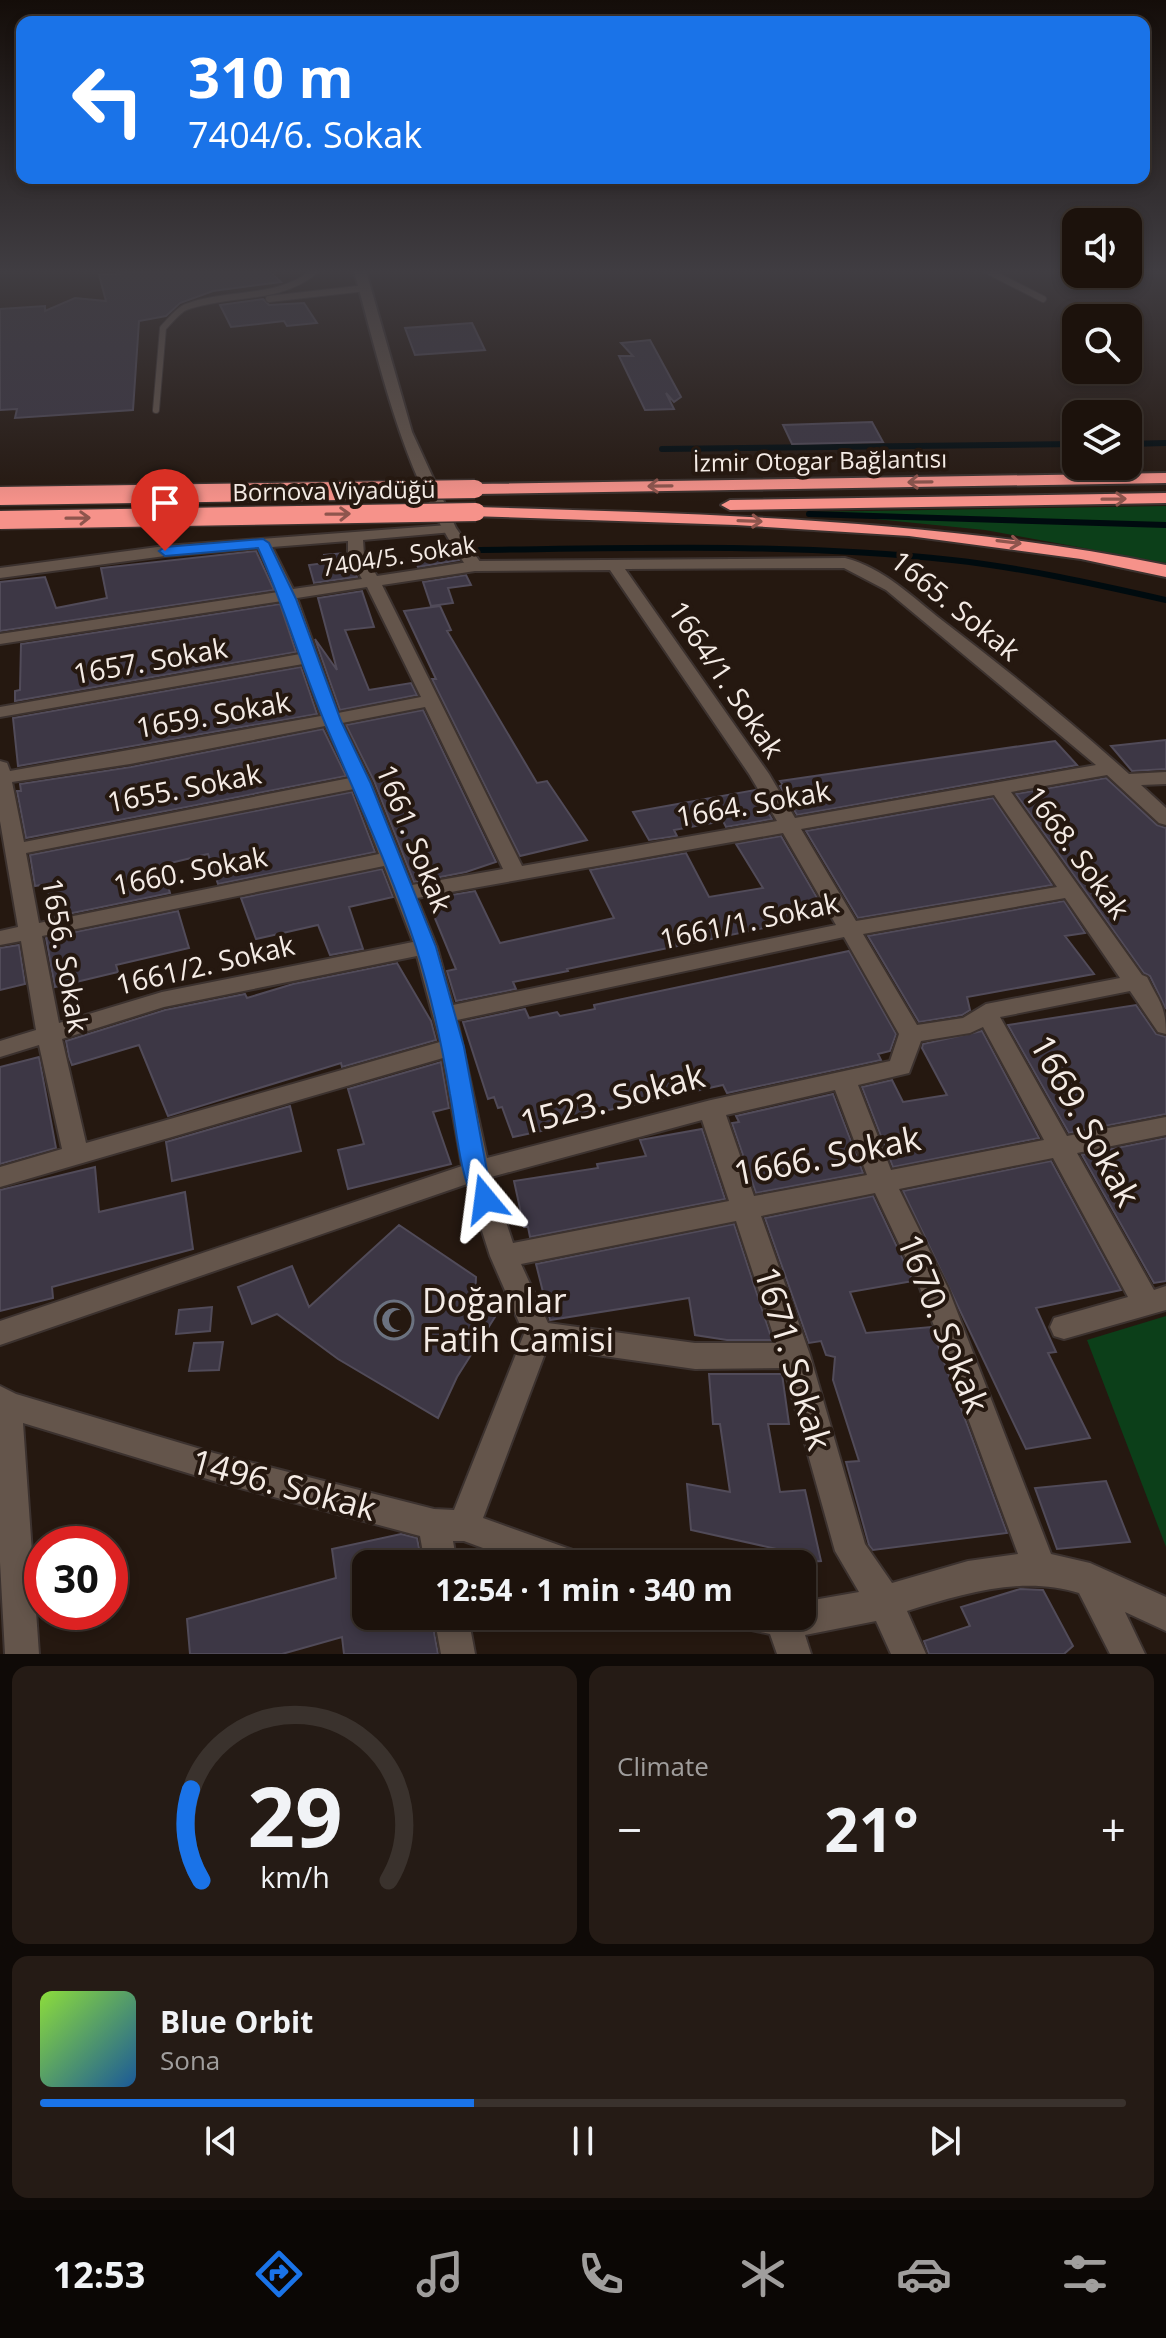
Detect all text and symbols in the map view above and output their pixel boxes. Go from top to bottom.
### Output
text: 310 m [188,38,354,114]
icon: left [56,48,160,152]
text: 7404/6. Sokak [188,110,422,159]
map controls [1062,208,1142,480]
button: sound [1062,208,1142,288]
button: search [1062,304,1142,384]
button: layers [1062,400,1142,480]
street label: İzmir Otogar Bağlantısı [693,441,947,479]
pin [131,469,199,551]
street label: Bornova Viyadüğü [232,472,436,508]
one-way arrow [907,474,934,490]
one-way arrow [647,478,674,494]
icon: arrive [143,481,187,525]
one-way arrow [1100,491,1127,507]
one-way arrow [324,506,351,522]
one-way arrow [64,511,91,526]
one-way arrow [736,513,763,529]
street label: 7404/5. Sokak [318,526,478,584]
one-way arrow [996,535,1021,550]
street label: 1665. Sokak [883,541,1029,669]
street label: 1664/1. Sokak [660,593,794,765]
street label: 1657. Sokak [70,628,230,692]
street label: 1659. Sokak [133,682,293,746]
street label: 1655. Sokak [104,753,264,821]
street label: 1661. Sokak [368,759,462,918]
street label: 1664. Sokak [673,771,833,835]
street label: 1668. Sokak [1017,778,1139,926]
street label: 1660. Sokak [110,836,270,904]
street label: 1656. Sokak [34,875,98,1035]
street label: 1661/1. Sokak [656,882,842,958]
street label: 1661/2. Sokak [112,925,298,1003]
street label: 1669. Sokak [1020,1026,1152,1214]
street label: 1523. Sokak [515,1051,709,1145]
street label: 1666. Sokak [730,1114,924,1196]
position arrow [443,1157,527,1241]
street label: 1670. Sokak [887,1227,1001,1419]
street label: 1671. Sokak [744,1261,844,1455]
place label: Doğanlar Fatih Camisi [422,1277,614,1362]
mosque icon: Doğanlar Fatih Camisi [373,1299,415,1341]
street label: 1496. Sokak [187,1437,381,1531]
speed limit sign: 30 [24,1526,128,1630]
text: 12:54 · 1 min · 340 m [435,1569,733,1610]
text: Climate [617,1748,709,1784]
text: 29 [247,1758,342,1871]
text: 21° [824,1788,919,1870]
text: − [617,1799,642,1859]
text: + [1101,1799,1126,1859]
text: km/h [260,1857,329,1896]
text: Blue Orbit [160,2001,313,2042]
text: Sona [160,2042,220,2078]
icon: previous [199,2119,243,2163]
icon: pause [561,2119,605,2163]
icon: next [923,2119,967,2163]
icon: directions [251,2246,307,2302]
icon: music [412,2246,468,2302]
icon: phone [573,2246,629,2302]
icon: climate [735,2246,791,2302]
icon: car [896,2246,952,2302]
icon: filters [1057,2246,1113,2302]
text: 12:53 [53,2250,145,2299]

